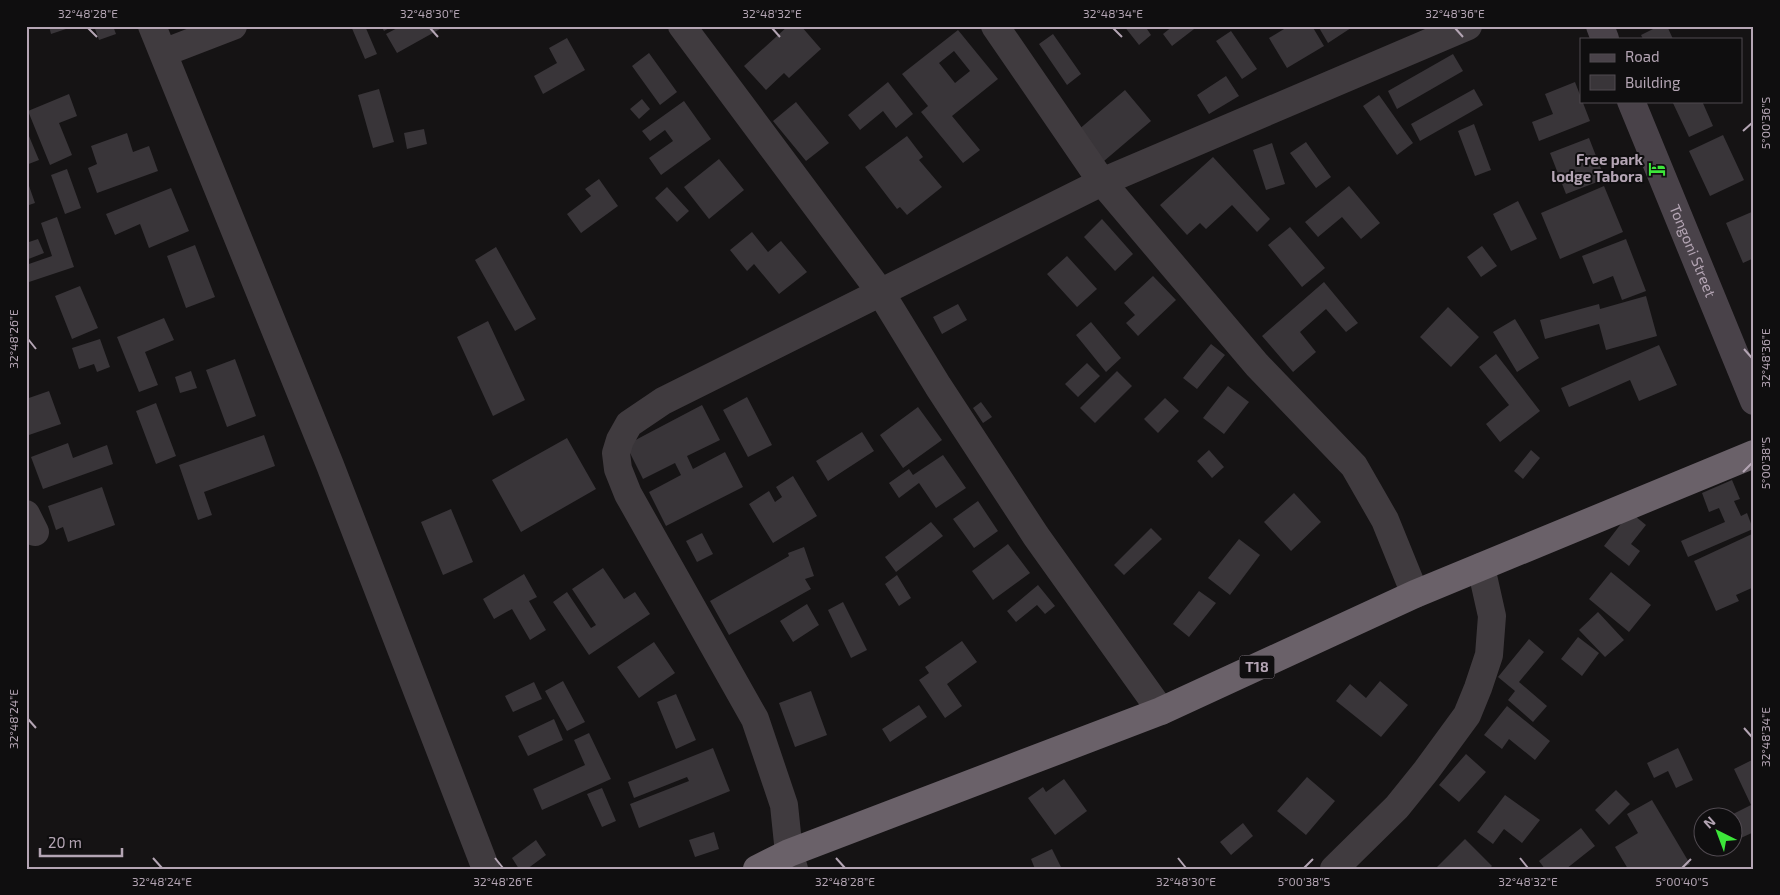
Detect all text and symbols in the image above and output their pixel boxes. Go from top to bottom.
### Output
text: 32°48'28"E [58,6,118,20]
text: 32°48'30"E [400,6,460,20]
text: 32°48'32"E [742,6,802,20]
text: 32°48'34"E [1083,6,1143,20]
text: 32°48'36"E [1425,6,1485,20]
legend [1580,38,1742,102]
text: Road [1625,47,1660,65]
text: Building [1625,73,1681,91]
text: 5°00'36"S [1758,97,1772,149]
place label: Free park lodge Tabora [1551,150,1644,185]
hotel icon: Free park lodge Tabora [1647,159,1667,179]
street label: Tongoni Street [1666,201,1721,300]
text: 32°48'26"E [6,309,20,369]
text: 32°48'36"E [1758,328,1772,388]
text: 5°00'38"S [1758,436,1772,489]
road number: T18 [1240,656,1274,679]
text: 32°48'24"E [6,689,20,749]
text: 32°48'34"E [1758,707,1772,767]
north arrow [1692,808,1742,858]
text: N [1700,812,1718,832]
scale bar [40,825,122,857]
text: 20 m [48,833,82,851]
text: 32°48'24"E [132,874,192,888]
text: 32°48'26"E [473,874,533,888]
text: 32°48'28"E [815,874,875,888]
text: 32°48'30"E [1156,874,1216,888]
text: 5°00'38"S [1278,874,1331,888]
text: 32°48'32"E [1498,874,1558,888]
text: 5°00'40"S [1655,874,1709,888]

